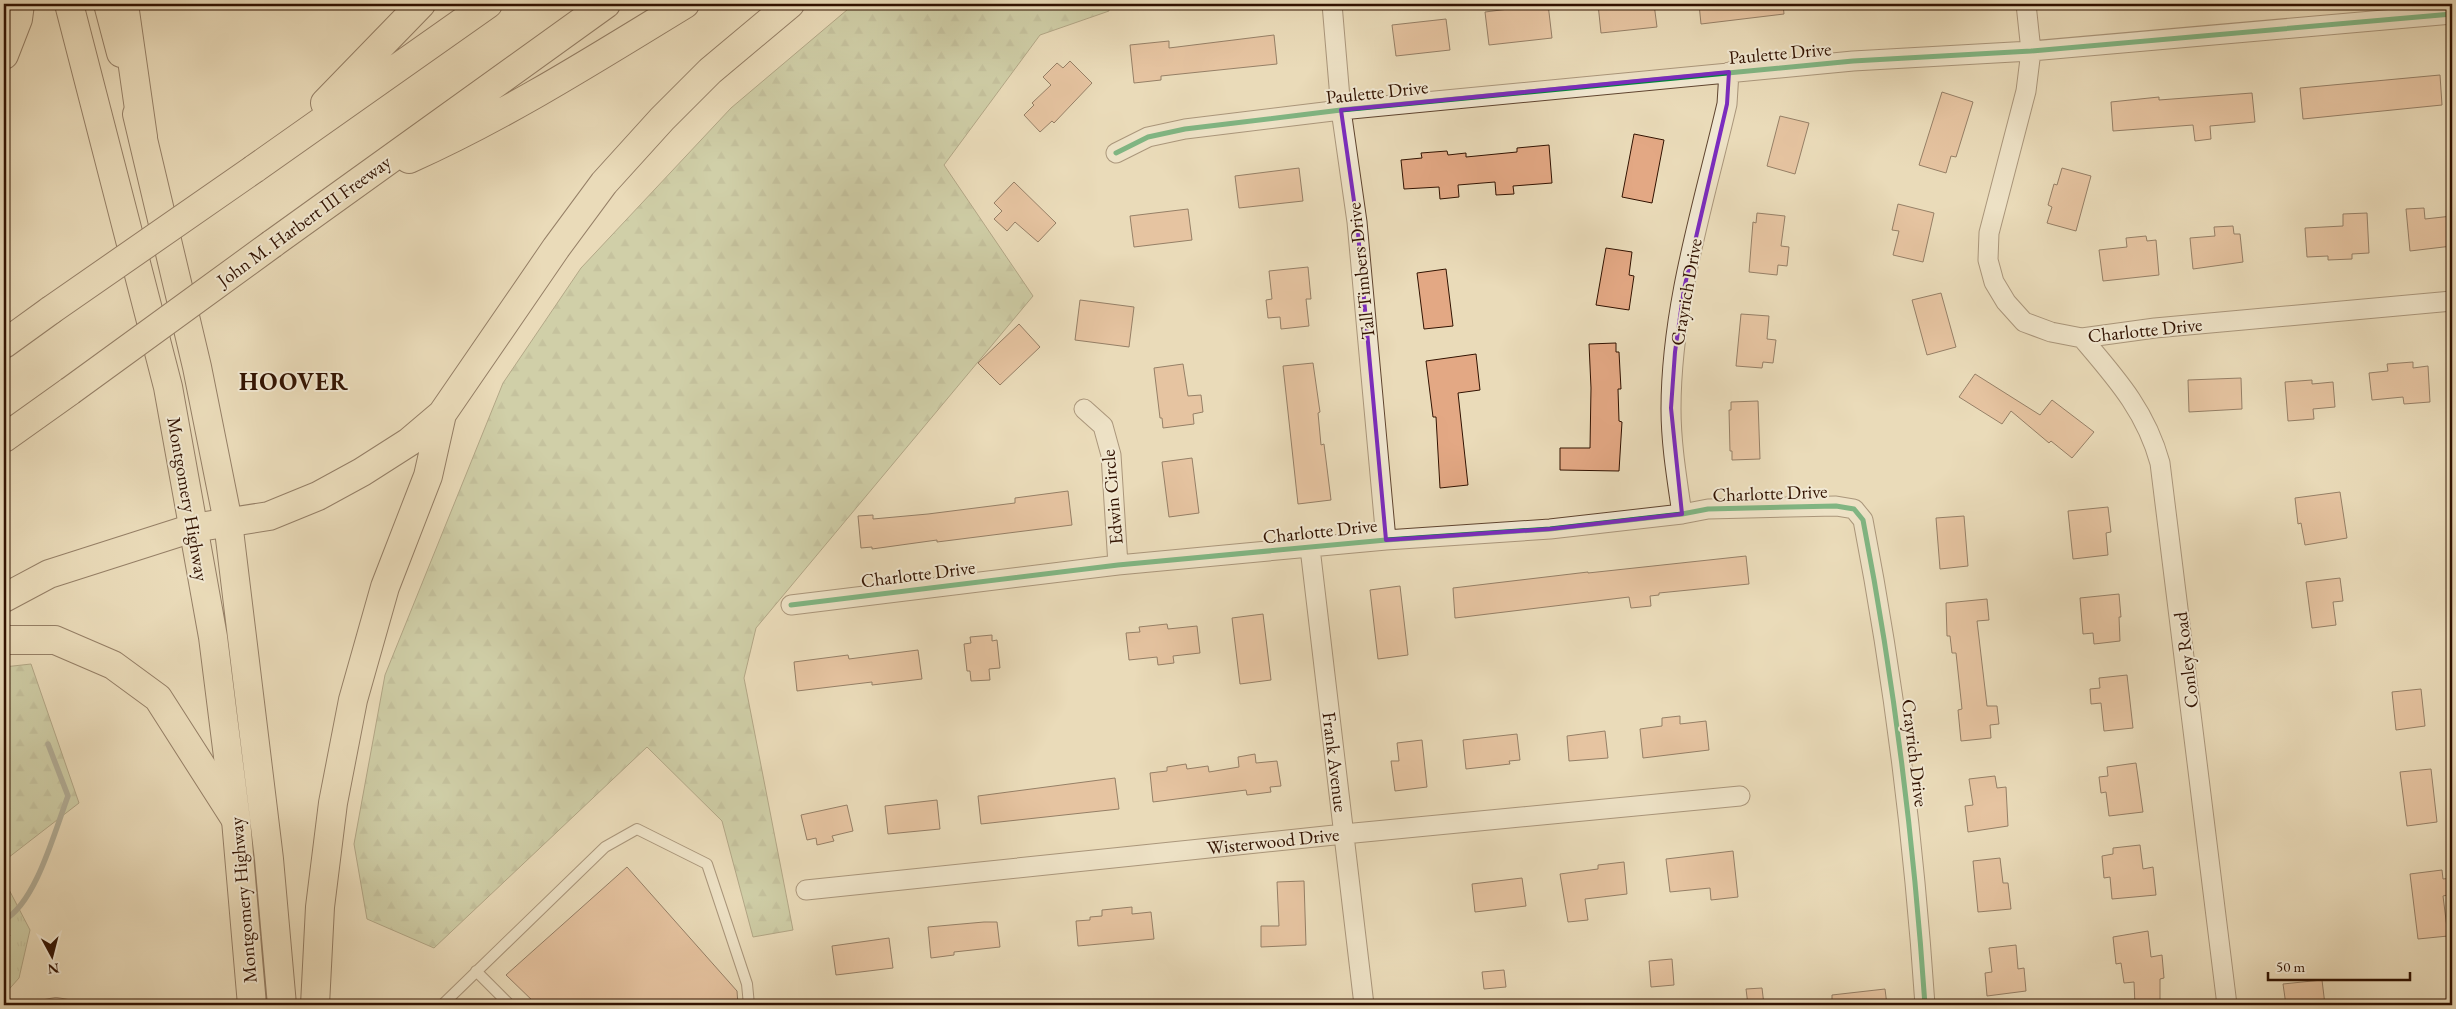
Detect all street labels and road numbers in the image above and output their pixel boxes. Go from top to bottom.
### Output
street label: Paulette Drive [1728,36,1832,70]
street label: Paulette Drive [1325,74,1429,110]
street label: John M. Harbert III Freeway [210,149,397,294]
street label: Tall Timbers Drive [1341,201,1381,341]
street label: Crayrich Drive [1664,236,1708,348]
street label: Charlotte Drive [2087,312,2203,348]
street label: Montgomery Highway [161,415,215,584]
street label: Edwin Circle [1095,448,1129,546]
street label: Charlotte Drive [1712,479,1828,507]
street label: Charlotte Drive [1262,513,1378,549]
street label: Charlotte Drive [859,555,977,593]
street label: Conley Road [2168,610,2204,710]
street label: Crayrich Drive [1896,698,1934,808]
street label: Frank Avenue [1316,710,1354,814]
street label: Montgomery Highway [223,815,263,984]
street label: Wisterwood Drive [1206,822,1340,860]

